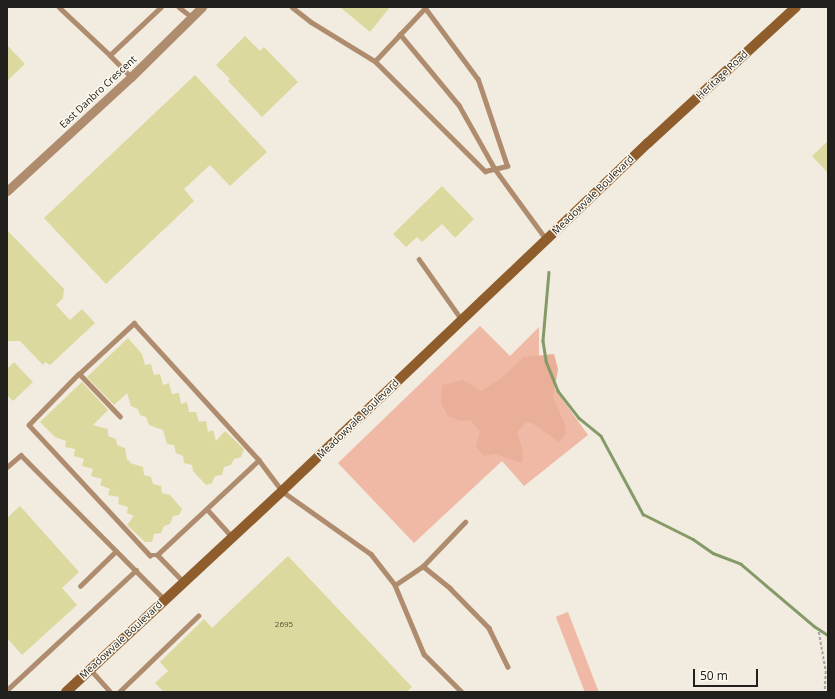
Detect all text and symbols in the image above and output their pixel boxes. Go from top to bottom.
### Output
street label: Heritage Road [694,48,750,102]
street label: East Danbro Crescent [57,53,139,131]
street label: Meadowvale Boulevard [550,153,636,237]
street label: Meadowvale Boulevard [315,377,401,461]
street label: Meadowvale Boulevard [77,598,165,682]
house number: 2695 [275,619,293,629]
scale bar [695,661,760,687]
text: 50 m [700,667,728,684]

